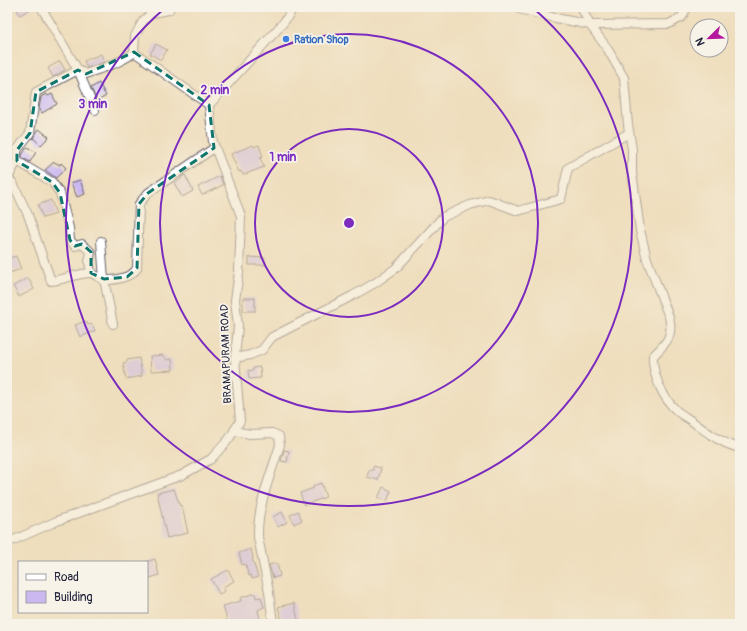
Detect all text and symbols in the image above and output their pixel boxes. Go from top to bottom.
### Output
north arrow [689,18,729,58]
place label: Ration Shop [294,33,349,46]
marker: Ration Shop [281,34,291,44]
text: N [693,35,708,48]
text: 2 min [201,83,230,98]
text: 3 min [79,97,108,112]
text: 1 min [270,150,297,165]
centre of rings [342,216,356,230]
street label: BRAMAPURAM ROAD [218,304,234,404]
legend [18,561,148,613]
text: Road [54,570,79,585]
text: Building [54,590,93,605]

